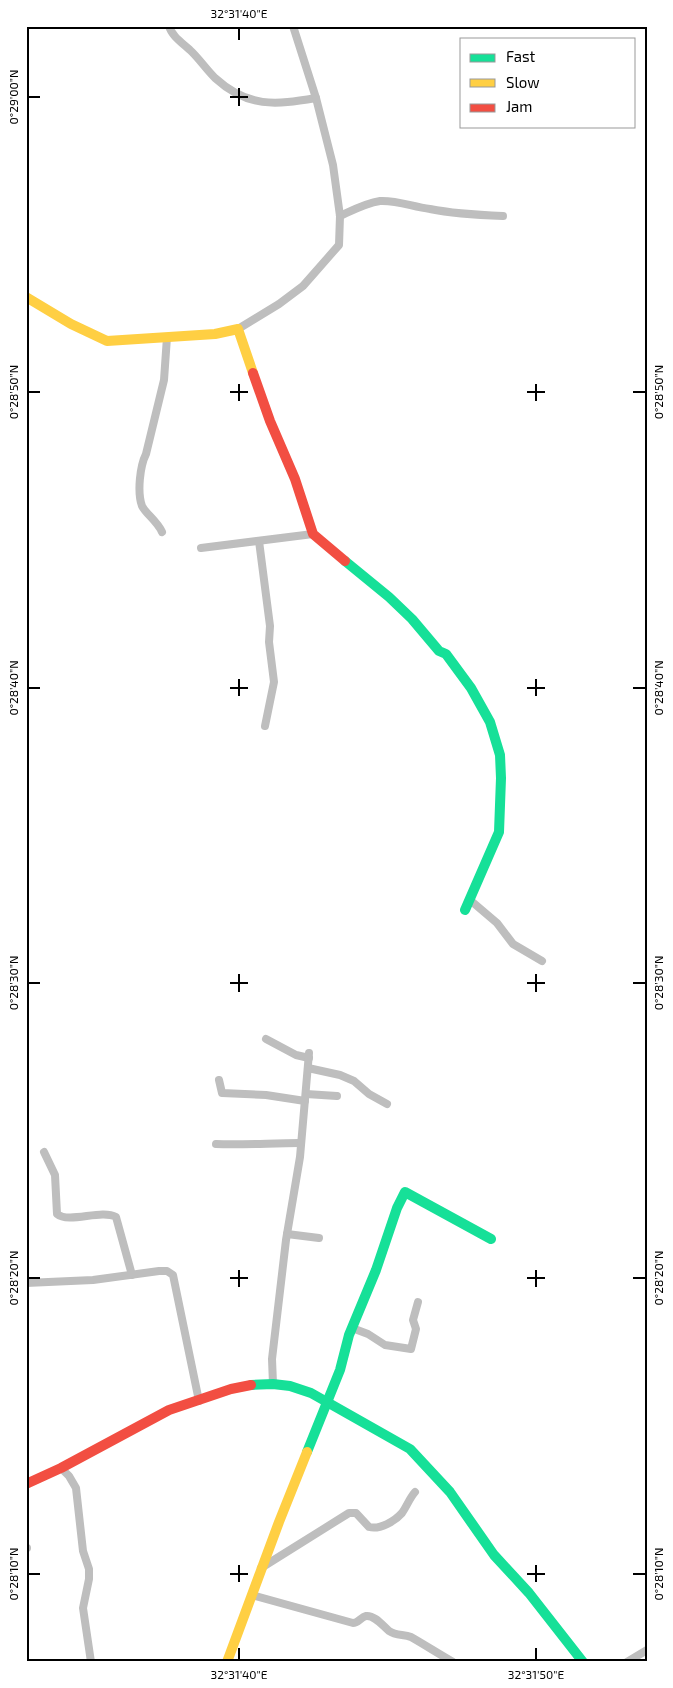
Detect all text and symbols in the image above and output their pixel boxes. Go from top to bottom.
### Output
text: 32°31'40"E [210,6,268,20]
legend [460,38,636,128]
text: Fast [506,47,536,65]
text: 0°29'00"N [6,70,20,124]
text: Slow [506,73,540,91]
text: Jam [506,97,532,115]
text: 0°28'50"N [6,365,20,419]
text: 0°28'50"N [651,365,665,419]
text: 0°28'40"N [6,660,20,716]
text: 0°28'40"N [651,660,665,716]
text: 0°28'30"N [6,956,20,1010]
text: 0°28'30"N [651,956,665,1010]
text: 0°28'20"N [6,1251,20,1305]
text: 0°28'20"N [651,1251,665,1305]
text: 0°28'10"N [6,1548,20,1600]
text: 0°28'10"N [651,1548,665,1600]
text: 32°31'40"E [210,1667,268,1681]
text: 32°31'50"E [508,1667,564,1681]

